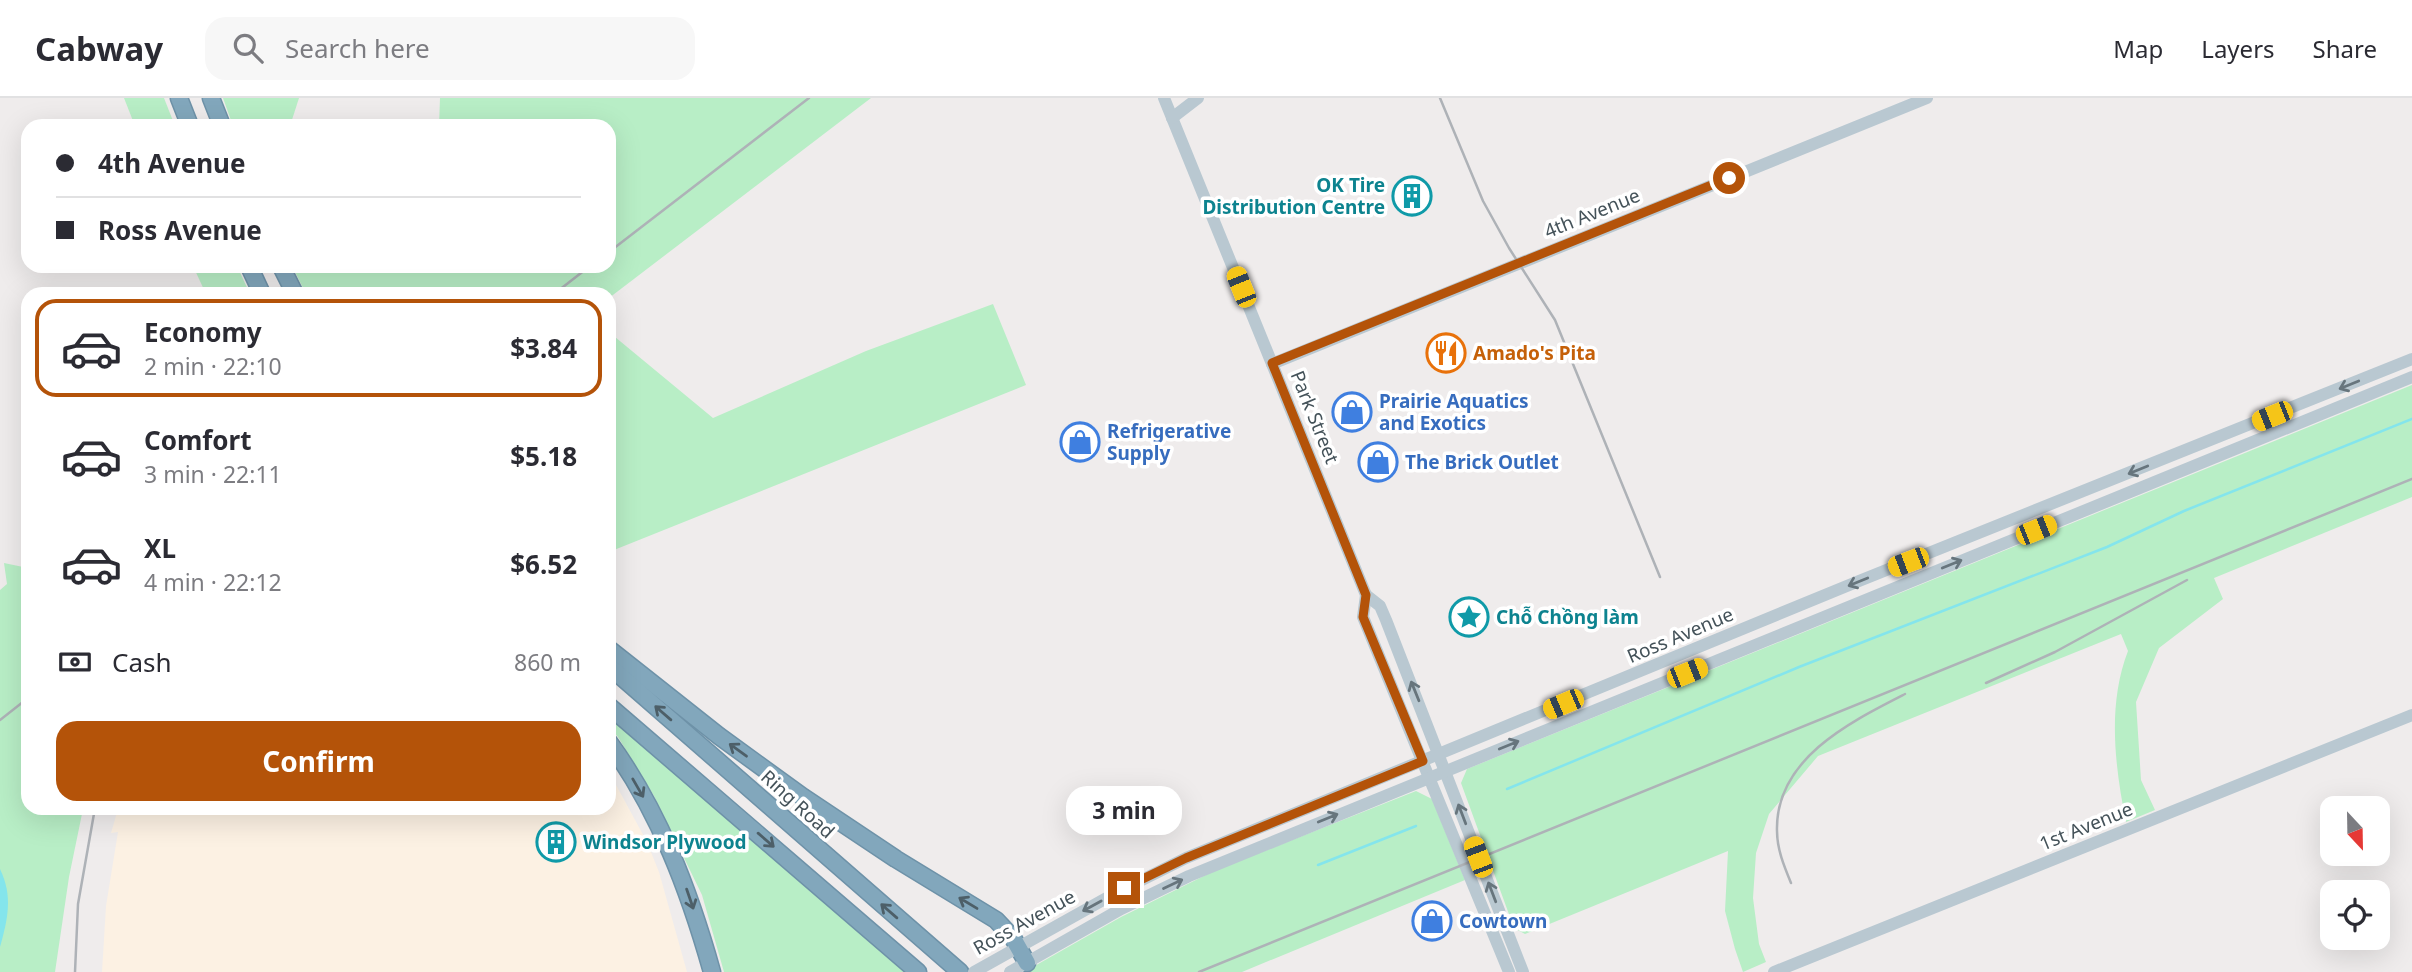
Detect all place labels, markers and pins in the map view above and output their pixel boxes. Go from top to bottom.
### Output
place label: OK Tire Distribution Centre [1202,172,1385,220]
building icon: OK Tire Distribution Centre [1391,175,1433,217]
restaurant icon: Amado's Pita [1425,332,1467,374]
place label: Amado's Pita [1473,340,1596,366]
place label: Prairie Aquatics and Exotics [1379,388,1529,436]
shop icon: Prairie Aquatics and Exotics [1331,391,1373,433]
place label: Refrigerative Supply [1107,418,1231,466]
shop icon: Refrigerative Supply [1059,421,1101,463]
shop icon: The Brick Outlet [1357,441,1399,483]
place label: The Brick Outlet [1405,449,1559,475]
place icon: Chỗ Chồng làm [1448,596,1490,638]
place label: Chỗ Chồng làm [1496,604,1639,630]
building icon: Windsor Plywood [535,821,577,863]
place label: Windsor Plywood [583,829,747,855]
shop icon: Cowtown [1411,900,1453,942]
place label: Cowtown [1459,908,1547,934]

